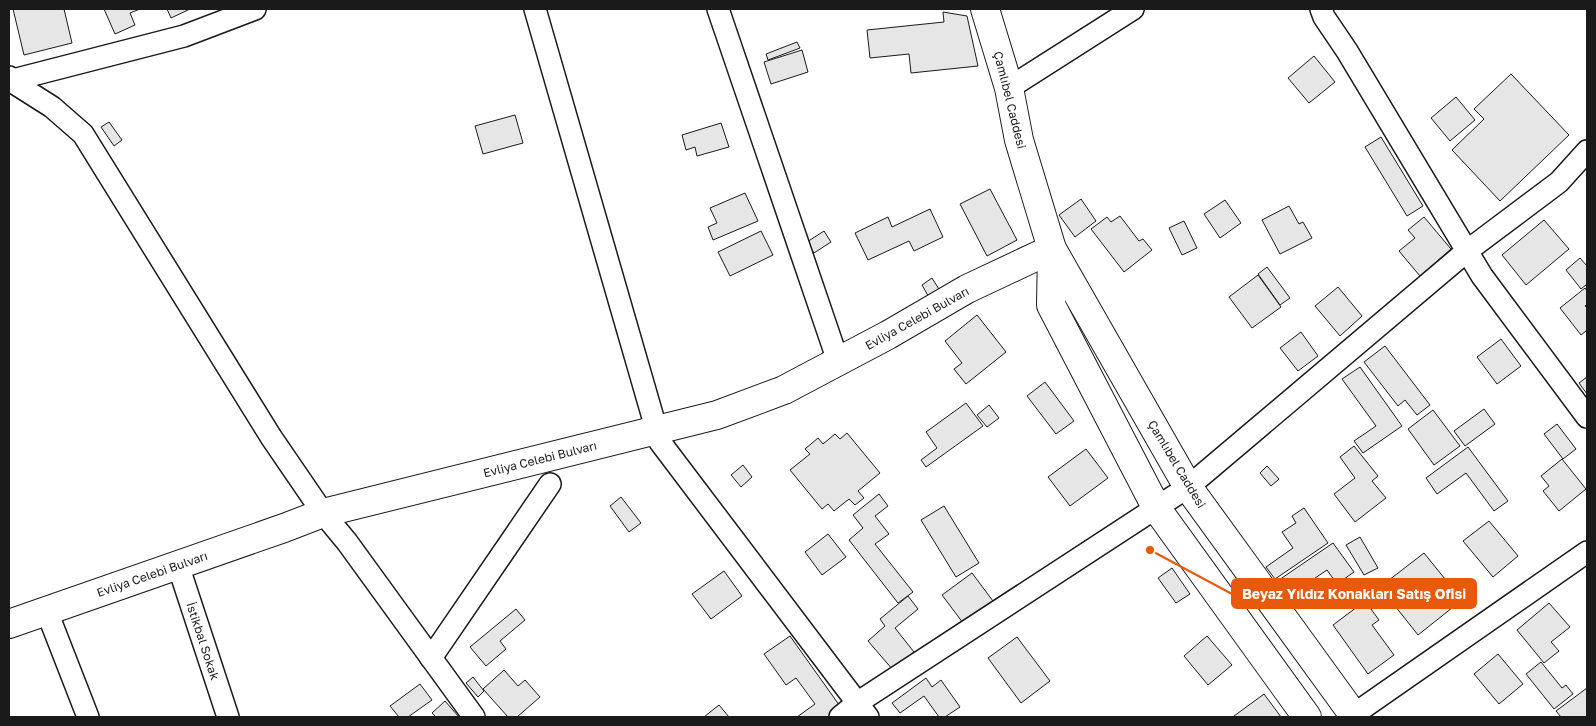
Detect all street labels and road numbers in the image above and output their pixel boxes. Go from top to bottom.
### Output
street label: Çamlıbel Caddesi [991,50,1029,150]
street label: Evliya Celebi Bulvarı [862,283,972,353]
street label: Çamlıbel Caddesi [1145,417,1209,511]
street label: Evliya Celebi Bulvarı [482,438,598,480]
street label: Evliya Celebi Bulvarı [95,548,209,600]
street label: İstikbal Sokak [183,600,223,682]

